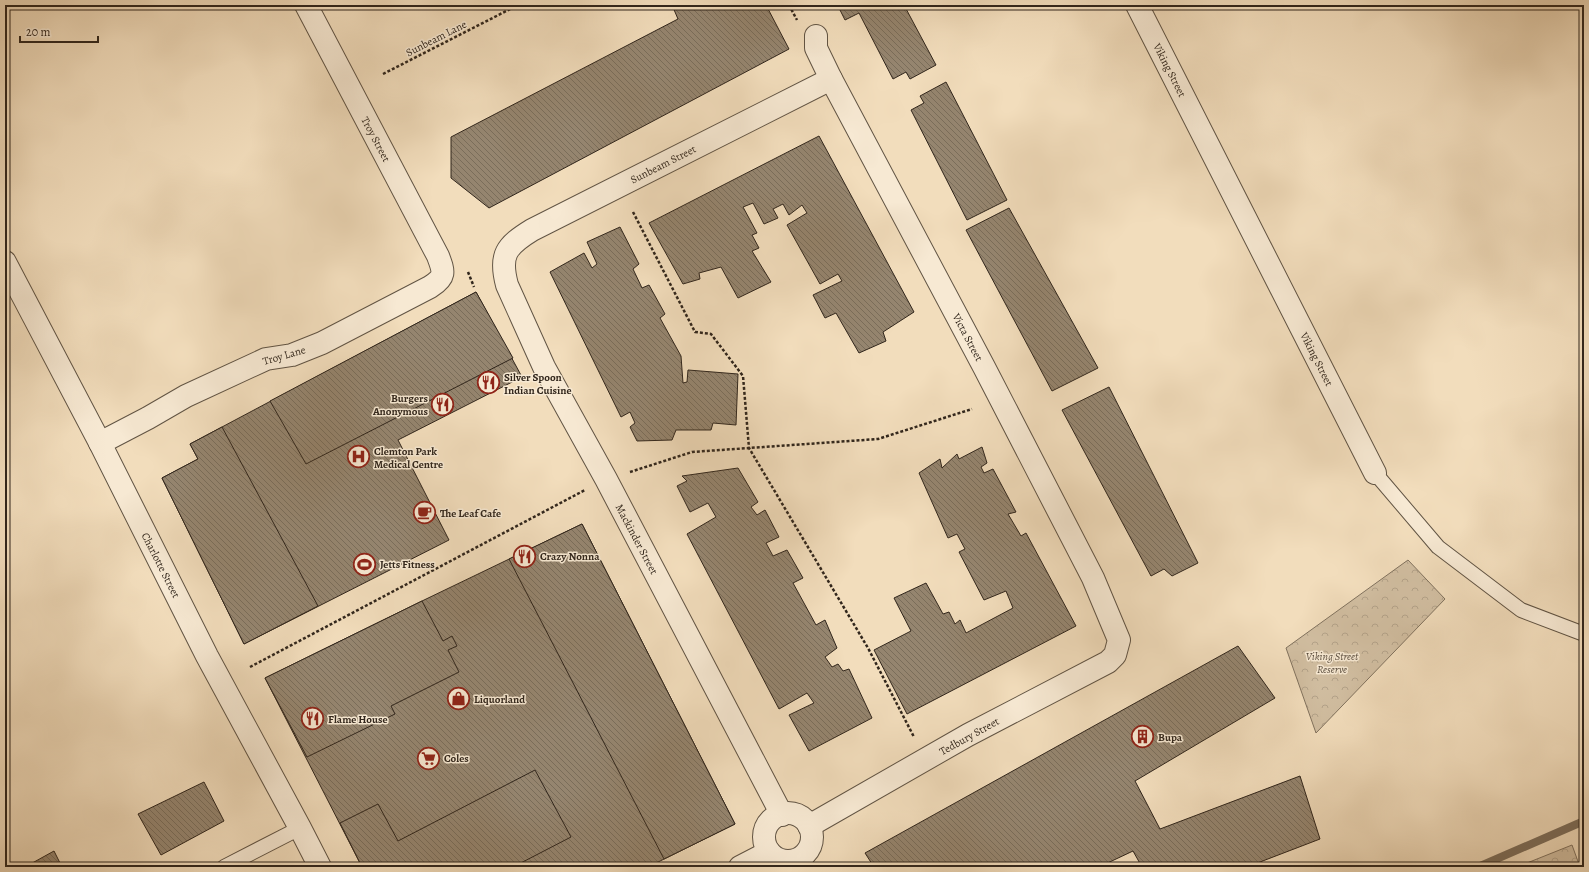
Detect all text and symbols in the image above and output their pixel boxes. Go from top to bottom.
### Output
street label: Sunbeam Lane [403,17,469,60]
scale bar [20,18,98,44]
text: 20 m [26,24,50,40]
street label: Viking Street [1149,40,1190,100]
street label: Troy Street [357,114,394,165]
street label: Sunbeam Street [628,141,699,187]
street label: Victa Street [948,310,987,364]
street label: Viking Street [1296,329,1337,389]
street label: Troy Lane [261,342,307,369]
restaurant icon: Silver Spoon Indian Cuisine [475,370,501,396]
place label: Silver Spoon Indian Cuisine [504,370,572,398]
place label: Burgers Anonymous [372,391,429,419]
restaurant icon: Burgers Anonymous [430,391,456,417]
hospital icon: Clemton Park Medical Centre [346,444,372,470]
place label: Clemton Park Medical Centre [374,444,443,472]
cafe icon: The Leaf Cafe [412,500,438,526]
street label: Mackinder Street [612,501,662,577]
place label: The Leaf Cafe [440,506,501,521]
street label: Charlotte Street [138,530,184,601]
restaurant icon: Crazy Nonna [512,543,538,569]
place label: Crazy Nonna [540,549,600,564]
sports icon: Jetts Fitness [351,551,377,577]
place label: Jetts Fitness [380,557,435,572]
park label: Viking Street Reserve [1306,649,1359,677]
shop icon: Liquorland [445,686,471,712]
place label: Liquorland [474,692,525,707]
restaurant icon: Flame House [300,706,326,732]
place label: Flame House [328,712,388,727]
street label: Tedbury Street [937,714,1002,759]
building icon: Bupa [1129,724,1155,750]
place label: Bupa [1158,730,1183,745]
supermarket icon: Coles [416,745,442,771]
place label: Coles [444,751,469,766]

